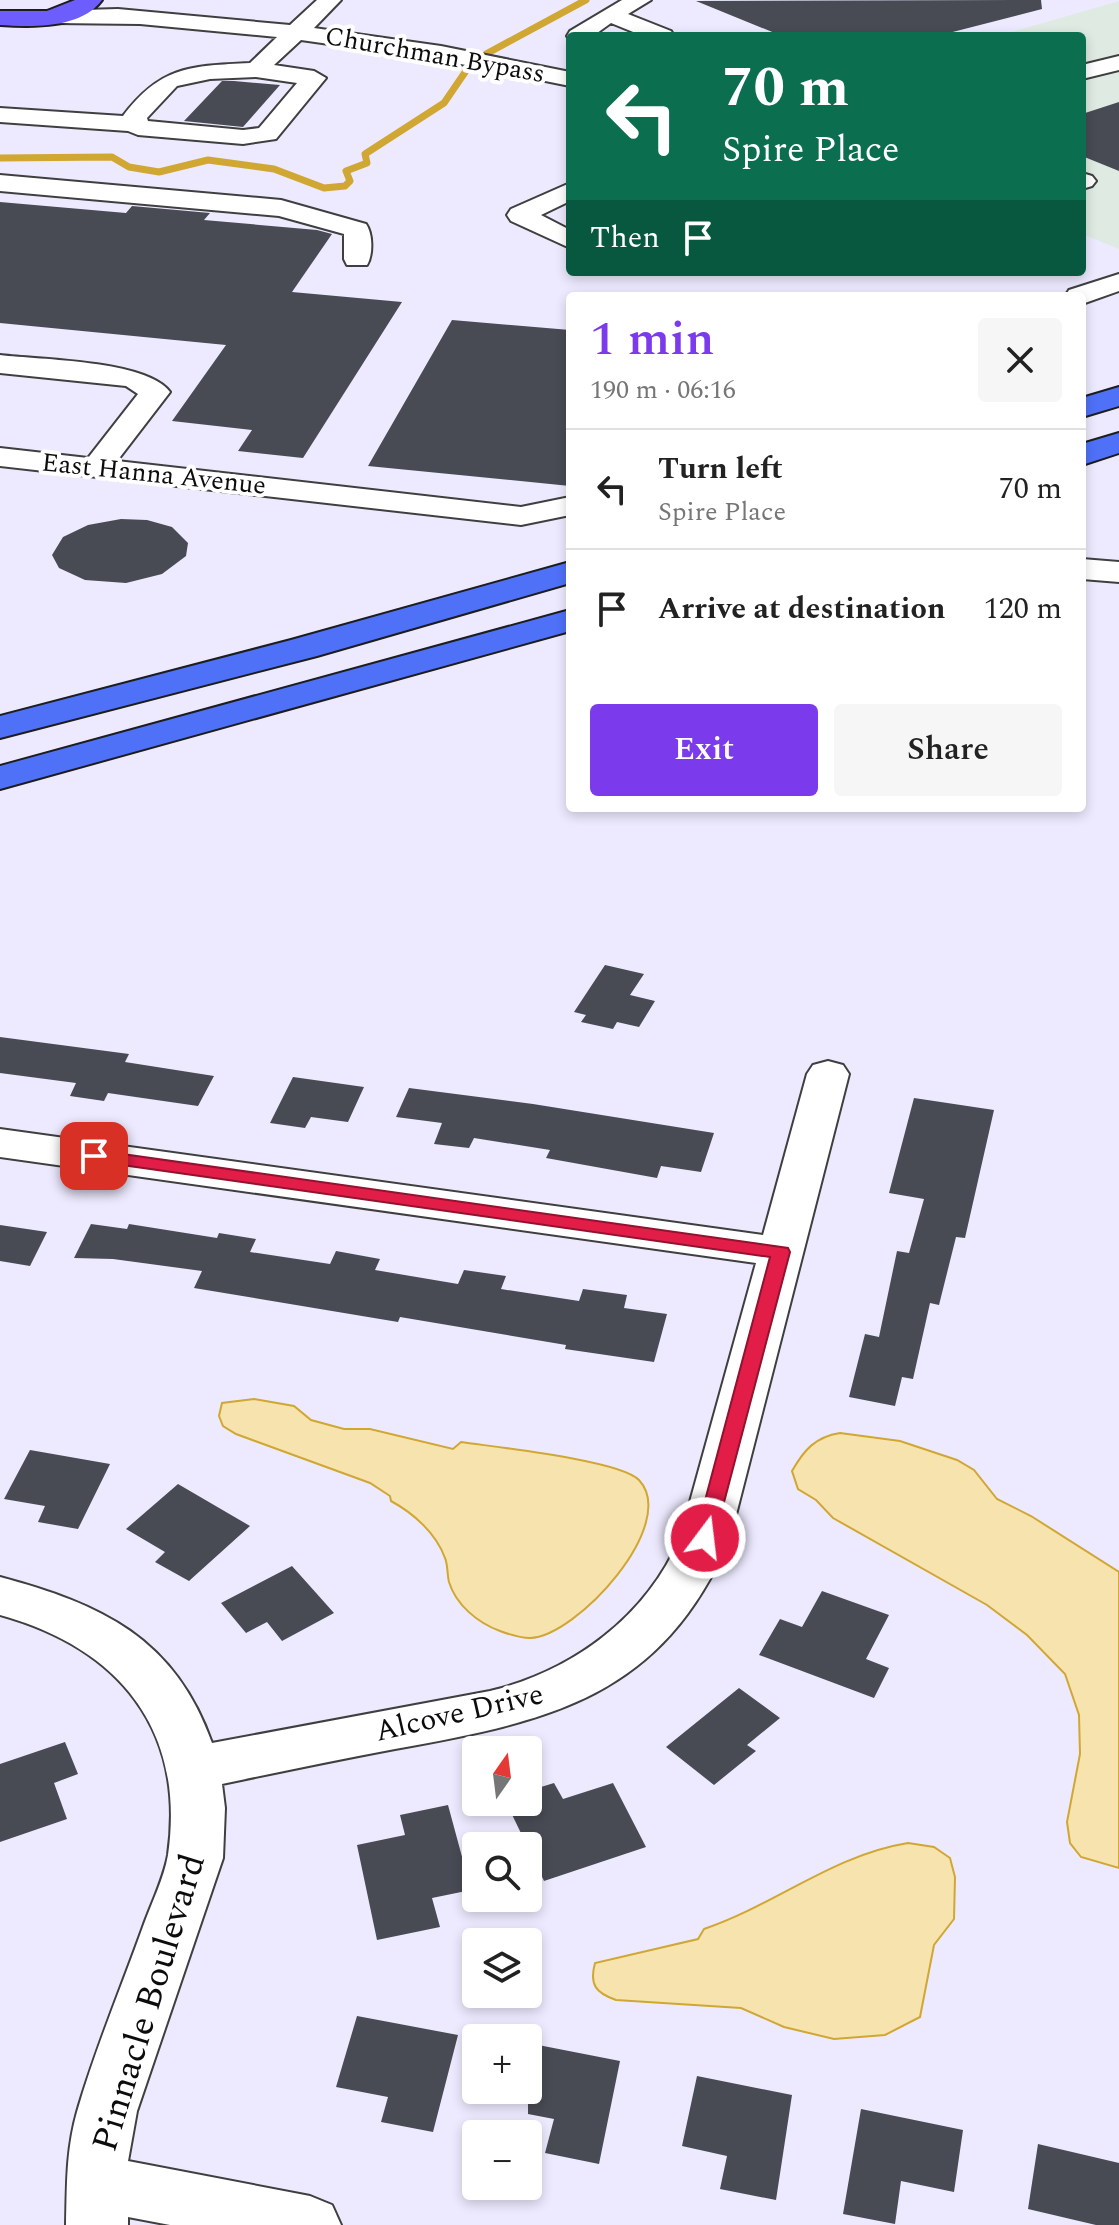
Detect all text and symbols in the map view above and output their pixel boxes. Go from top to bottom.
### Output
street label: Churchman Bypass [322,16,548,94]
text: 70 m [722,46,849,131]
icon: left [590,64,694,168]
text: Spire Place [722,123,899,178]
text: Then [590,215,660,261]
icon: arrive [676,216,720,260]
text: 1 min [590,303,715,376]
button: close [978,318,1062,402]
text: 190 m · 06:16 [590,370,736,410]
street label: East Hanna Avenue [40,442,268,506]
text: Turn left [658,446,783,492]
text: 70 m [999,466,1062,512]
icon: left [590,467,634,511]
text: Spire Place [658,492,786,532]
text: Arrive at destination [658,586,945,632]
text: 120 m [984,586,1062,632]
icon: arrive [590,587,634,631]
button: Exit [590,704,818,796]
button: Share [834,704,1062,796]
pin [60,1122,128,1190]
icon: arrive [72,1134,116,1178]
position arrow [663,1496,747,1580]
street label: Alcove Drive [371,1671,548,1755]
north arrow [462,1736,542,1816]
map controls [462,1736,542,2200]
button: search [462,1832,542,1912]
street label: Pinnacle Boulevard [78,1847,221,2158]
button: layers [462,1928,542,2008]
button: + [462,2024,542,2104]
button: − [462,2120,542,2200]

